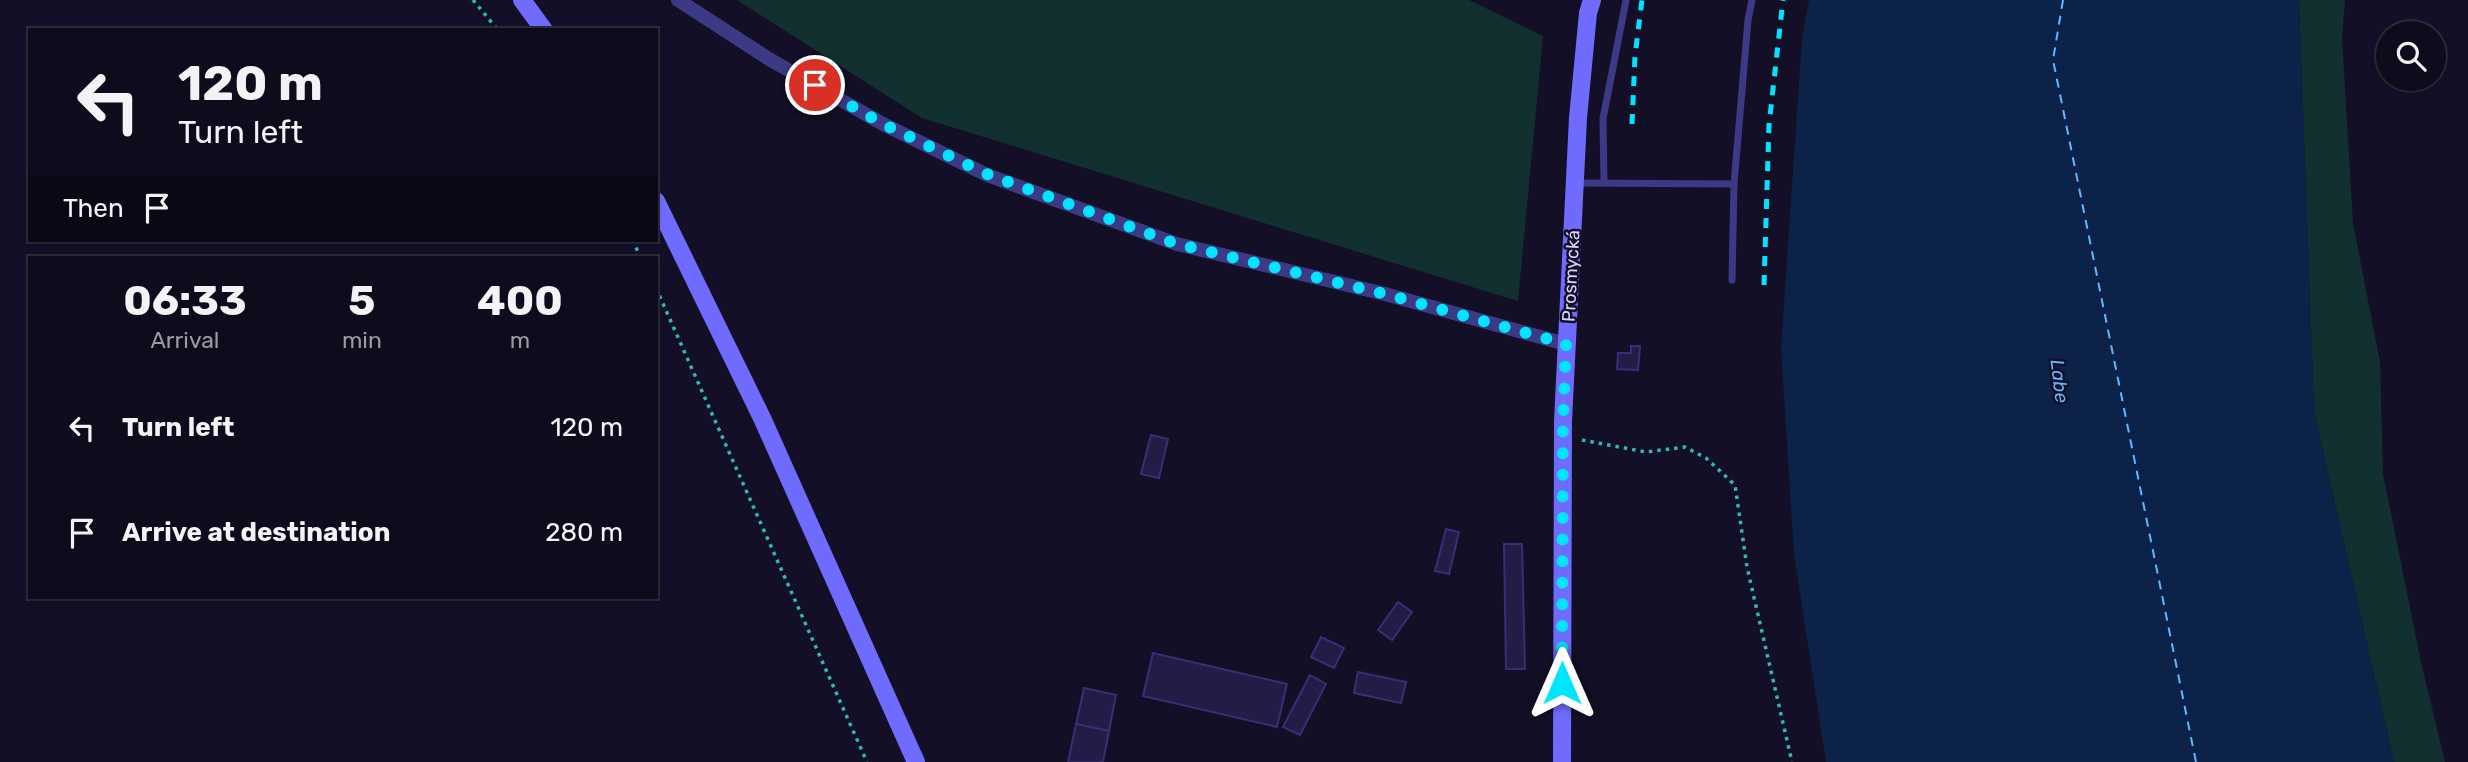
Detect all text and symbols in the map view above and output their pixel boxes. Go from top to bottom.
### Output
map controls [2376,21,2446,91]
button: search [2376,21,2446,91]
text: 120 m [178,54,323,112]
pin [785,55,845,115]
icon: left [63,56,154,147]
icon: arrive [796,66,834,104]
text: Turn left [178,113,303,151]
icon: arrive [138,189,176,227]
text: Then [63,193,124,224]
street label: Prosmycká [1558,229,1584,323]
text: 06:33 [123,276,247,326]
text: 5 [348,276,375,326]
text: 400 [477,276,563,326]
text: Arrival [150,326,219,354]
text: min [342,326,382,354]
text: m [510,326,530,354]
water label: Labe [2045,358,2074,404]
icon: left [63,409,101,447]
text: Turn left [122,412,234,443]
text: 120 m [551,412,623,443]
icon: arrive [63,514,101,552]
text: Arrive at destination [122,517,390,548]
text: 280 m [545,517,623,548]
position arrow [1525,646,1599,720]

